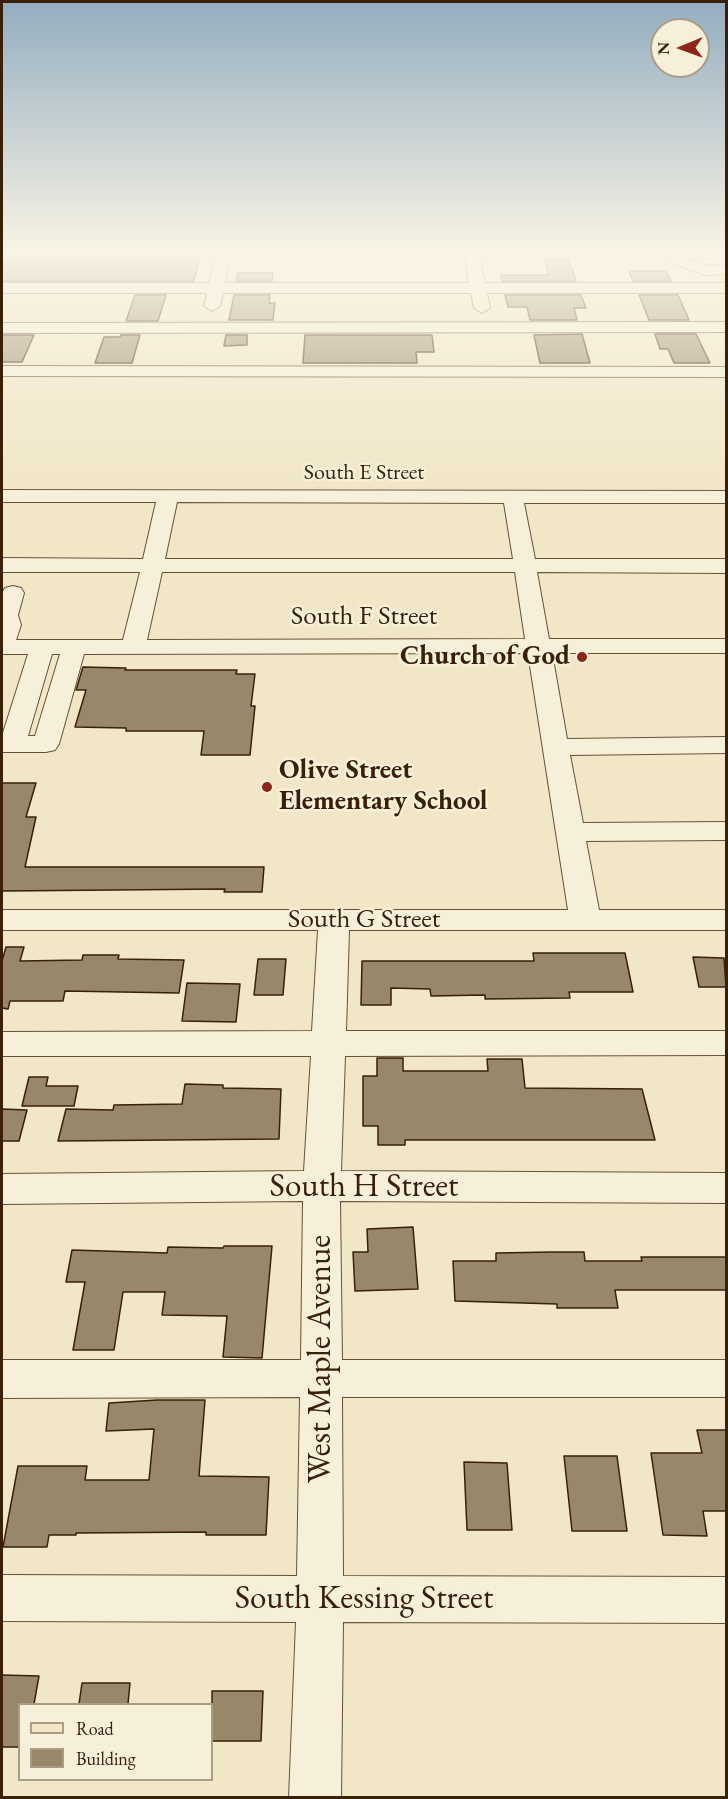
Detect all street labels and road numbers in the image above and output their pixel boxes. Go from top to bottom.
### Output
street label: South E Street [304,460,424,486]
street label: South F Street [291,601,437,633]
street label: South G Street [288,904,440,936]
street label: South H Street [270,1167,458,1207]
street label: West Maple Avenue [301,1235,341,1483]
street label: South Kessing Street [235,1579,493,1619]

